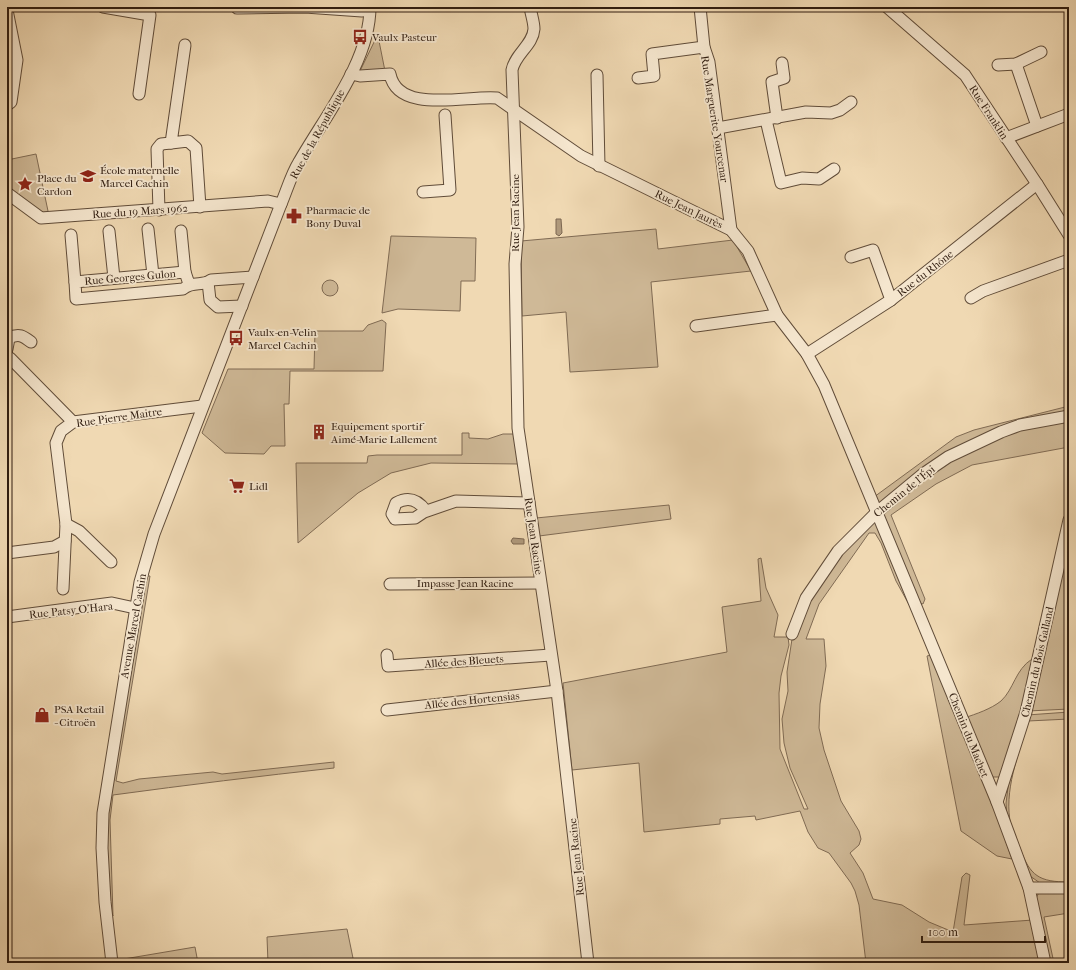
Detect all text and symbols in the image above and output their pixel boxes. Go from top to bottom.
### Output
bus stop icon: Vaulx Pasteur [351,28,369,46]
place label: Vaulx Pasteur [371,31,437,44]
street label: Rue Marguerite Yourcenar [698,55,731,184]
street label: Rue Franklin [966,83,1011,142]
street label: Rue de la République [287,87,348,181]
place label: École maternelle Marcel Cachin [100,164,180,190]
school or university icon: École maternelle Marcel Cachin [79,167,97,185]
place label: Place du Cardon [37,172,77,198]
street label: Rue Jean Racine [509,173,522,252]
place icon: Place du Cardon [16,175,34,193]
street label: Rue Jean Jaurès [653,187,725,232]
street label: Rue du 19 Mars 1962 [92,202,189,221]
place label: Pharmacie de Bony Duval [306,204,371,230]
pharmacy icon: Pharmacie de Bony Duval [285,207,303,225]
street label: Rue du Rhône [895,247,956,299]
street label: Rue Georges Gulon [84,267,177,288]
place label: Vaulx-en-Velin Marcel Cachin [247,326,317,352]
bus stop icon: Vaulx-en-Velin Marcel Cachin [227,329,245,347]
street label: Rue Pierre Maitre [75,405,163,430]
place label: Equipement sportif Aimé-Marie Lallement [330,420,438,446]
building icon: Equipement sportif Aimé-Marie Lallement [310,423,328,441]
street label: Chemin de l'Épi [871,462,938,520]
supermarket icon: Lidl [228,477,246,495]
place label: Lidl [249,480,268,493]
street label: Rue Jean Racine [522,497,545,576]
street label: Avenue Marcel Cachin [118,572,149,681]
street label: Impasse Jean Racine [417,577,514,590]
street label: Rue Patsy O'Hara [29,600,114,621]
street label: Chemin du Bois Galland [1018,604,1057,719]
street label: Allée des Bleuets [423,652,504,671]
street label: Allée des Hortensias [423,689,520,712]
street label: Chemin du Machet [946,691,991,779]
place label: PSA Retail - Citroën [54,703,104,729]
shop icon: PSA Retail - Citroën [33,706,51,724]
street label: Rue Jean Racine [566,817,587,896]
scale bar [922,918,1045,944]
text: 100 m [928,925,958,939]

